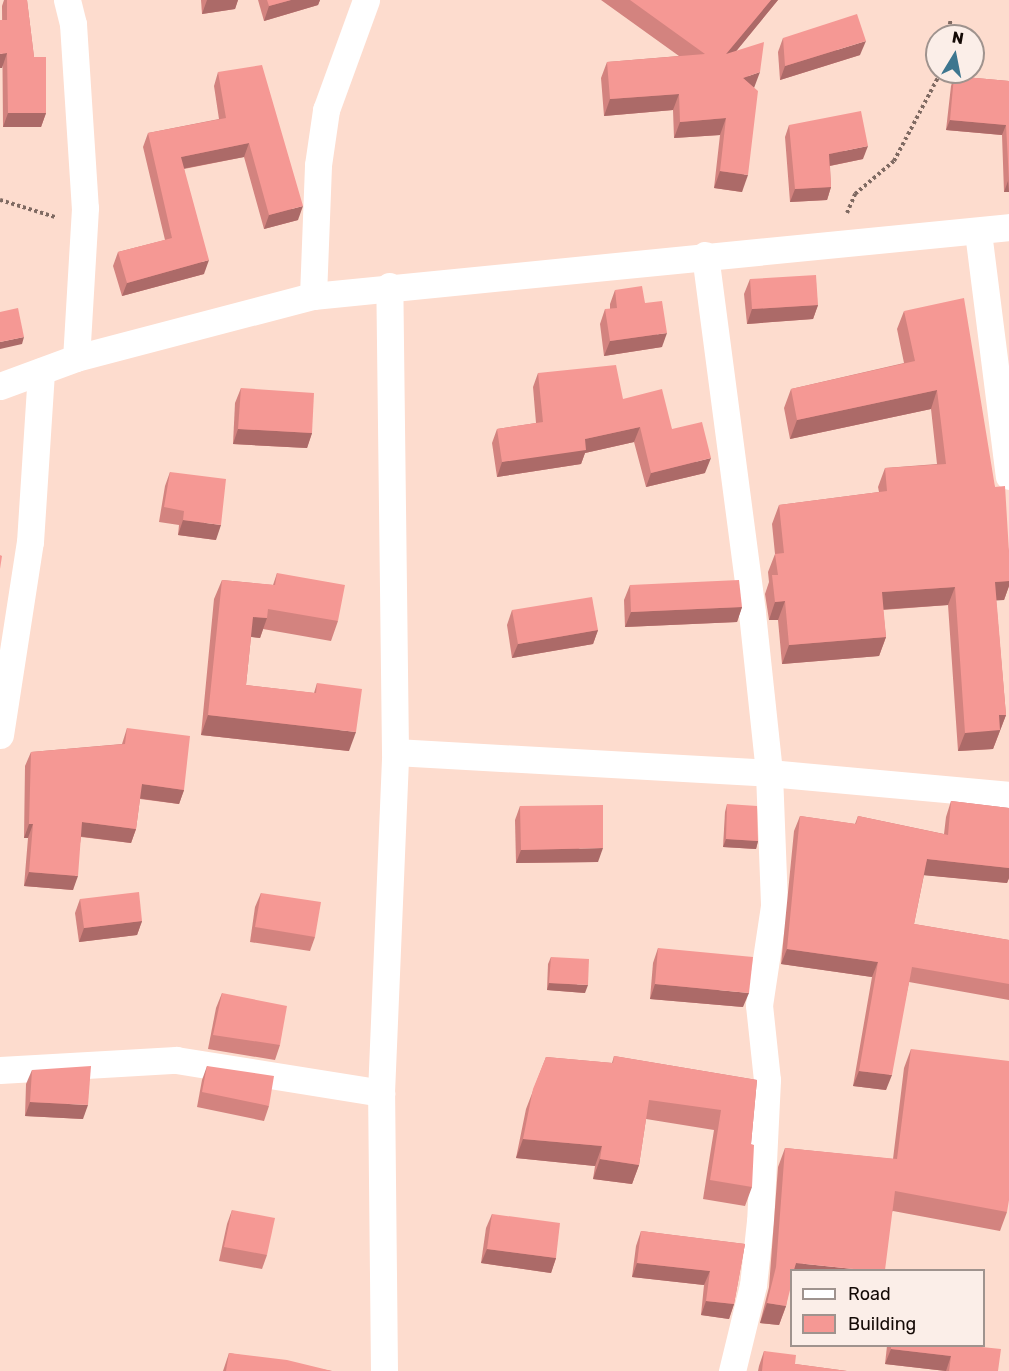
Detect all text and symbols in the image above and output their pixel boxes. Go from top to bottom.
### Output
north arrow [925,24,985,84]
text: N [951,27,965,48]
legend [790,1269,985,1347]
text: Road [848,1283,891,1305]
text: Building [848,1313,916,1335]

